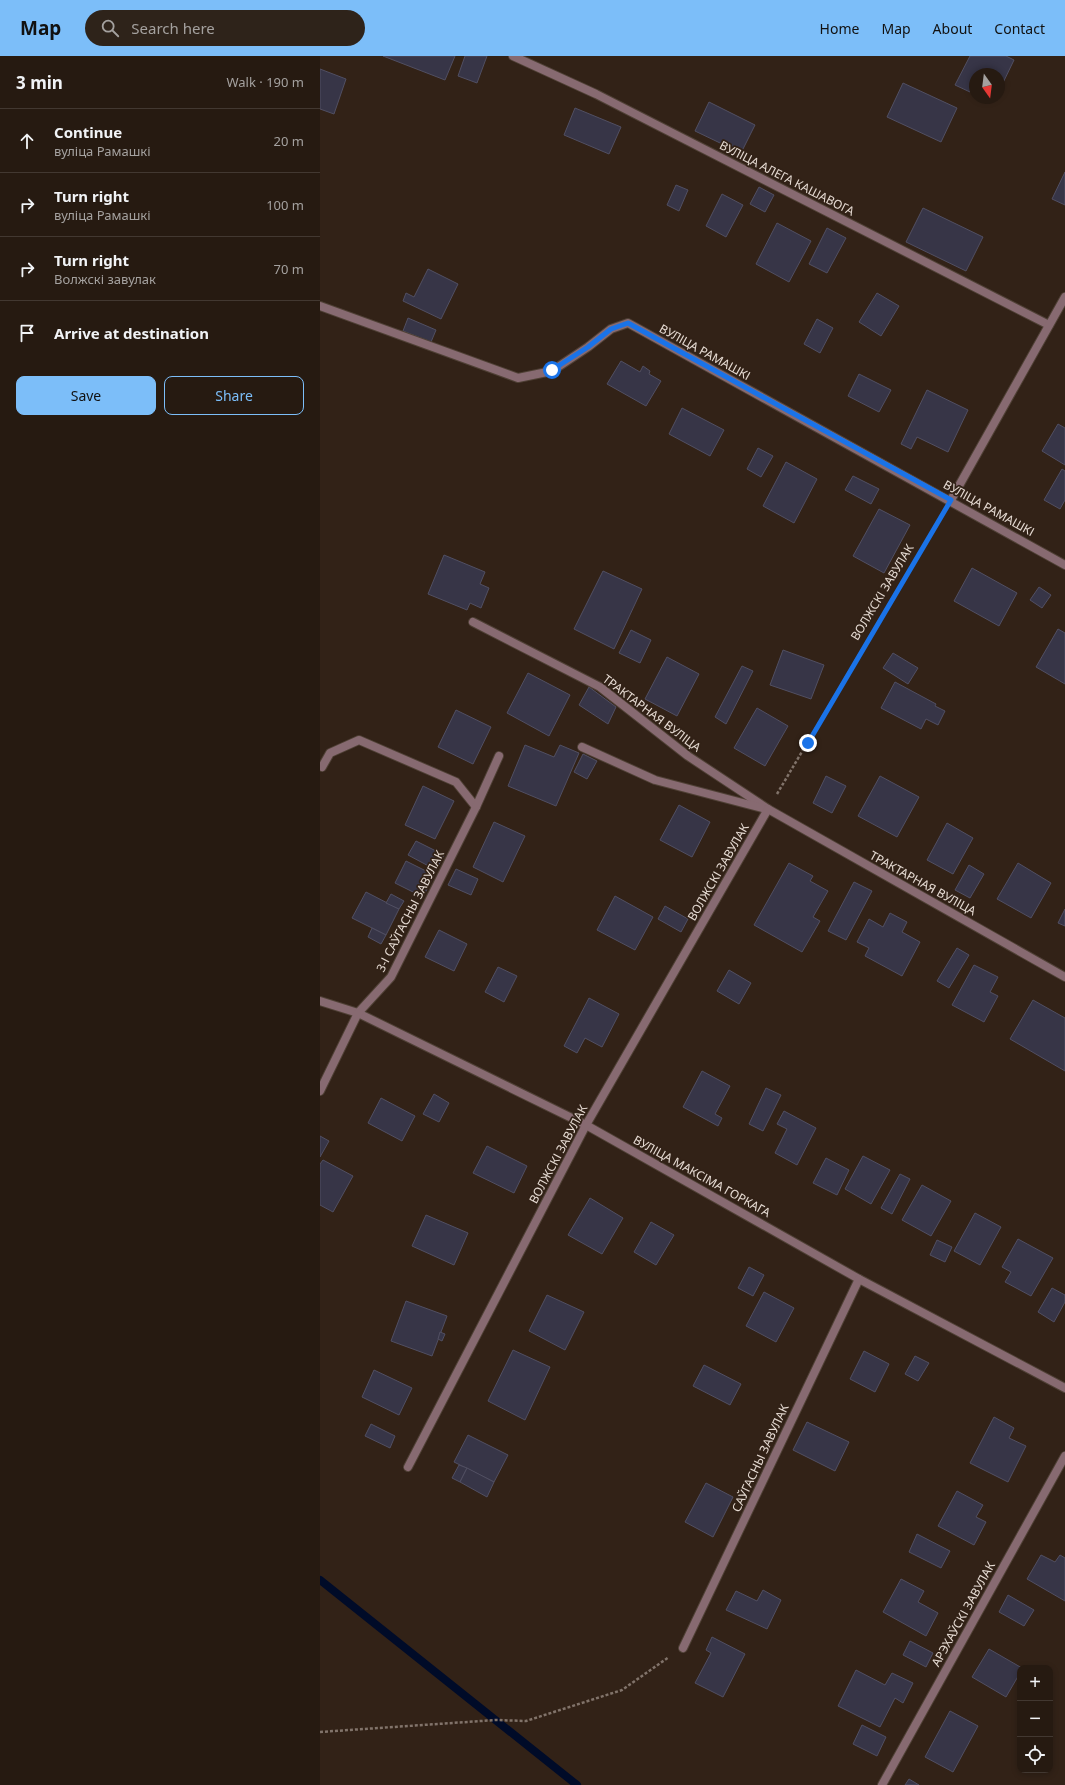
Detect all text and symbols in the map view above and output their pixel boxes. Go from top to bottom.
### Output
search box [85,10,365,46]
text: Map [20,15,61,41]
icon: search [99,17,121,39]
text: Search here [131,18,215,38]
text: Home [820,19,859,38]
text: Map [881,19,911,38]
text: About [933,19,972,38]
text: Contact [994,19,1045,38]
north arrow [969,68,1005,104]
text: 3 min [16,71,63,94]
text: Walk · 190 m [226,73,304,91]
text: Continue [54,122,122,142]
icon: ahead [16,130,38,152]
text: 20 m [274,132,304,150]
street label: ВУЛІЦА АЛЕГА КАШАВОГА [717,137,858,220]
text: вуліца Рамашкі [54,142,151,160]
text: Turn right [54,186,129,206]
icon: right [16,194,38,216]
text: 100 m [266,196,304,214]
text: вуліца Рамашкі [54,206,151,224]
text: Turn right [54,250,129,270]
icon: right [16,258,38,280]
text: 70 m [274,260,304,278]
text: Волжскі завулак [54,270,156,288]
street label: ВУЛІЦА РАМАШКІ [656,320,754,384]
icon: arrive [16,322,38,344]
text: Arrive at destination [54,323,209,343]
route start [543,361,561,379]
button: Save [16,376,156,415]
button: Share [164,376,304,415]
street label: ВУЛІЦА РАМАШКІ [940,476,1038,540]
street label: ВОЛЖСКІ ЗАВУЛАК [846,540,918,643]
street label: ТРАКТАРНАЯ ВУЛІЦА [599,670,705,756]
route end [799,734,817,752]
street label: ВОЛЖСКІ ЗАВУЛАК [683,820,753,924]
street label: 3-І САЎГАСНЫ ЗАВУЛАК [372,847,448,975]
street label: ТРАКТАРНАЯ ВУЛІЦА [867,847,979,919]
street label: ВОЛЖСКІ ЗАВУЛАК [525,1101,591,1206]
street label: ВУЛІЦА МАКСІМА ГОРКАГА [630,1131,774,1221]
street label: САЎГАСНЫ ЗАВУЛАК [728,1401,793,1515]
street label: АРЭХАЎСКІ ЗАВУЛАК [927,1558,999,1670]
map controls [1017,1665,1053,1773]
button: + [1017,1665,1053,1701]
button: − [1017,1701,1053,1737]
button: locate [1017,1737,1053,1773]

